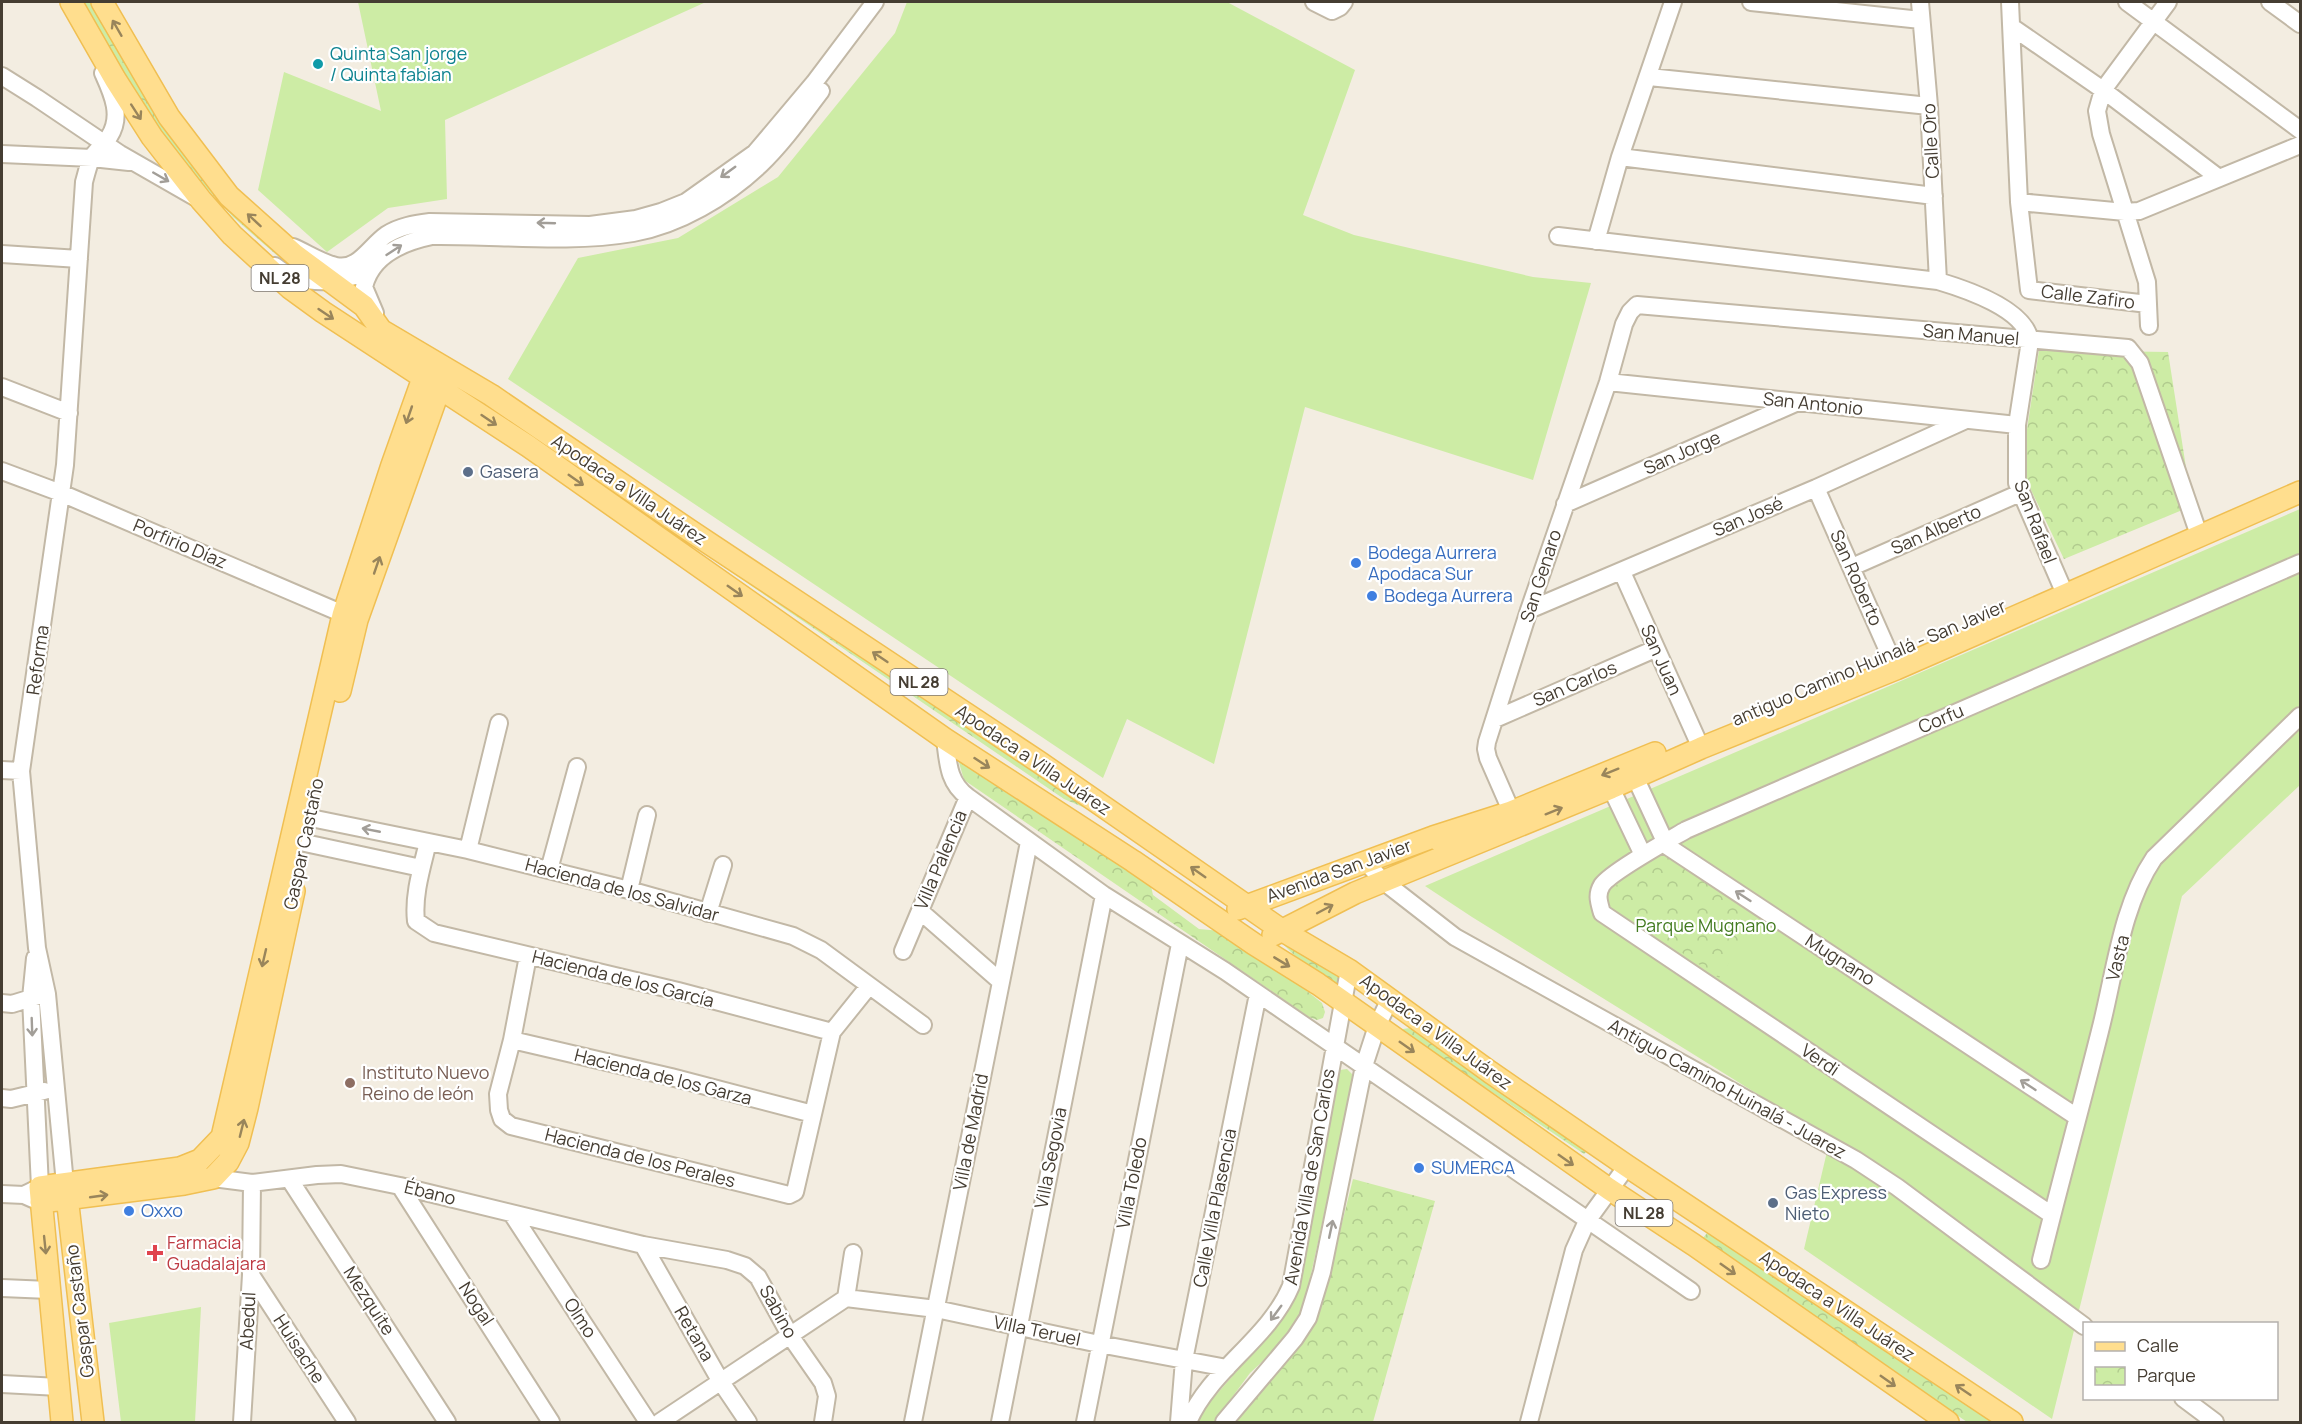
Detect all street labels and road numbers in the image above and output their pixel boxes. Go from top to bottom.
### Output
street label: Calle Oro [1916,103,1944,179]
road number: NL 28 [252,265,308,291]
street label: Calle Zafiro [2040,278,2136,314]
street label: San Manuel [1922,318,2020,350]
street label: San Antonio [1762,386,1864,420]
street label: San Jorge [1639,425,1724,480]
street label: Apodaca a Villa Juárez [547,428,712,550]
street label: San Rafael [2009,476,2063,567]
street label: San José [1709,491,1786,542]
street label: San Alberto [1887,499,1984,560]
street label: Porfirio Díaz [130,513,231,574]
street label: San Genaro [1514,526,1566,625]
street label: San Roberto [1825,526,1889,629]
street label: antiguo Camino Huinalá - San Javier [1728,593,2010,731]
street label: San Juan [1636,620,1688,699]
street label: Reforma [20,623,54,696]
street label: San Carlos [1529,655,1620,712]
road number: NL 28 [890,669,948,695]
street label: Apodaca a Villa Juárez [951,698,1116,820]
street label: Corfu [1914,698,1967,738]
street label: Gaspar Castaño [277,776,329,912]
street label: Villa Palencia [908,806,972,913]
street label: Avenida San Javier [1263,833,1415,907]
street label: Hacienda de los Salvidar [523,852,722,927]
street label: Mugnano [1801,928,1880,991]
street label: Vasta [2100,932,2134,983]
street label: Hacienda de los García [530,944,717,1012]
street label: Apodaca a Villa Juárez [1356,968,1518,1095]
street label: Antiguo Camino Huinalá - Juarez [1604,1013,1851,1164]
street label: Verdi [1797,1038,1844,1081]
street label: Hacienda de los Garza [572,1042,755,1110]
street label: Avenida Villa de San Carlos [1278,1067,1340,1287]
street label: Villa de Madrid [947,1071,993,1192]
street label: Villa Segovia [1028,1105,1072,1210]
street label: Hacienda de los Perales [542,1122,738,1192]
street label: Calle Villa Plasencia [1187,1126,1241,1289]
street label: Villa Toledo [1110,1135,1152,1231]
street label: Ébano [402,1174,458,1210]
road number: NL 28 [1616,1200,1672,1226]
street label: Gaspar Castaño [59,1243,99,1379]
street label: Apodaca a Villa Juárez [1755,1244,1920,1366]
street label: Mezquite [339,1261,401,1340]
street label: Nogal [454,1277,500,1330]
street label: Sabino [755,1281,803,1342]
street label: Abedul [233,1291,261,1351]
street label: Olmo [559,1293,603,1342]
street label: Retana [670,1302,720,1365]
street label: Huisache [269,1309,331,1388]
street label: Villa Teruel [991,1309,1083,1351]

